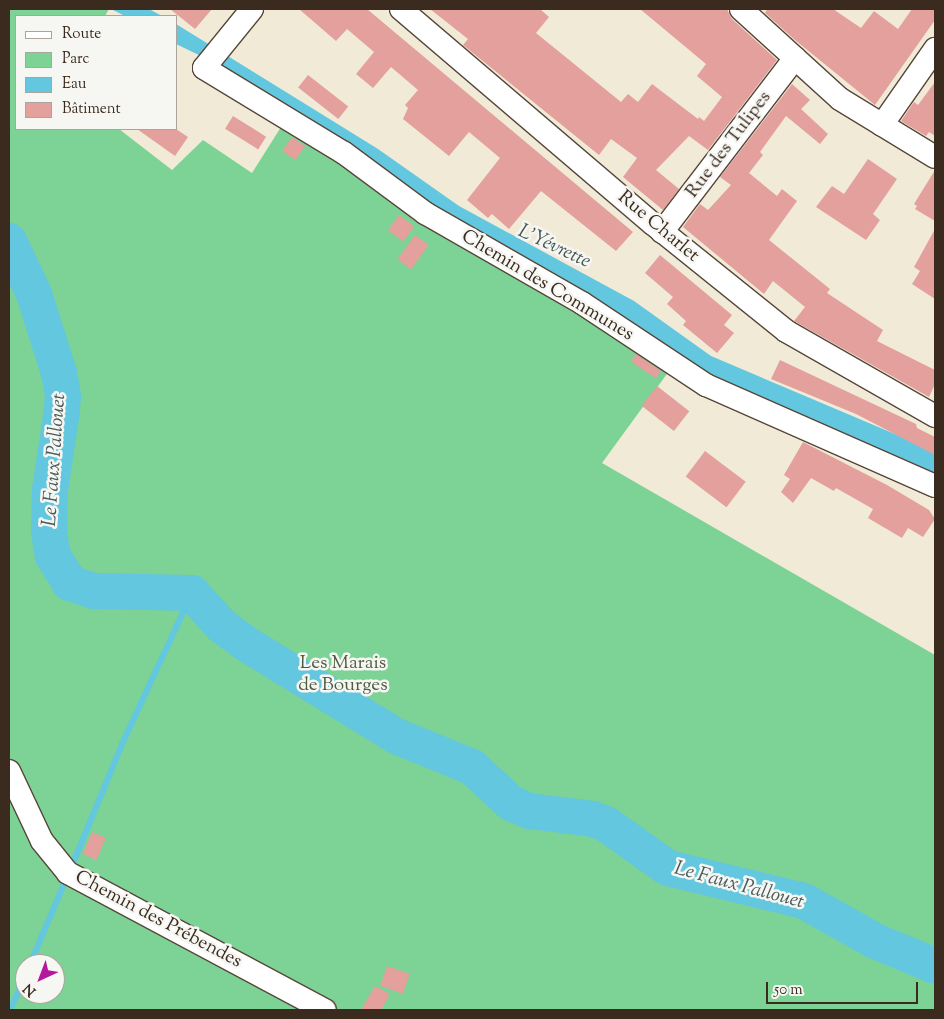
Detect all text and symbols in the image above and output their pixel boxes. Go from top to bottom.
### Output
legend [15,15,178,130]
text: Route [62,24,101,45]
text: Parc [62,49,89,70]
text: Eau [62,74,86,95]
street label: Rue des Tulipes [681,87,777,203]
text: Bâtiment [62,99,121,120]
street label: Rue Charlet [613,186,703,268]
water label: L'Yévrette [514,220,594,274]
street label: Chemin des Communes [457,225,637,347]
water label: Le Faux Pallouet [38,393,72,527]
park label: Les Marais de Bourges [298,653,388,697]
water label: Le Faux Pallouet [671,857,807,915]
street label: Chemin des Prébendes [71,866,245,974]
north arrow [15,954,65,1004]
scale bar [769,972,922,1004]
text: N [20,978,41,1000]
text: 50 m [774,980,803,1001]

